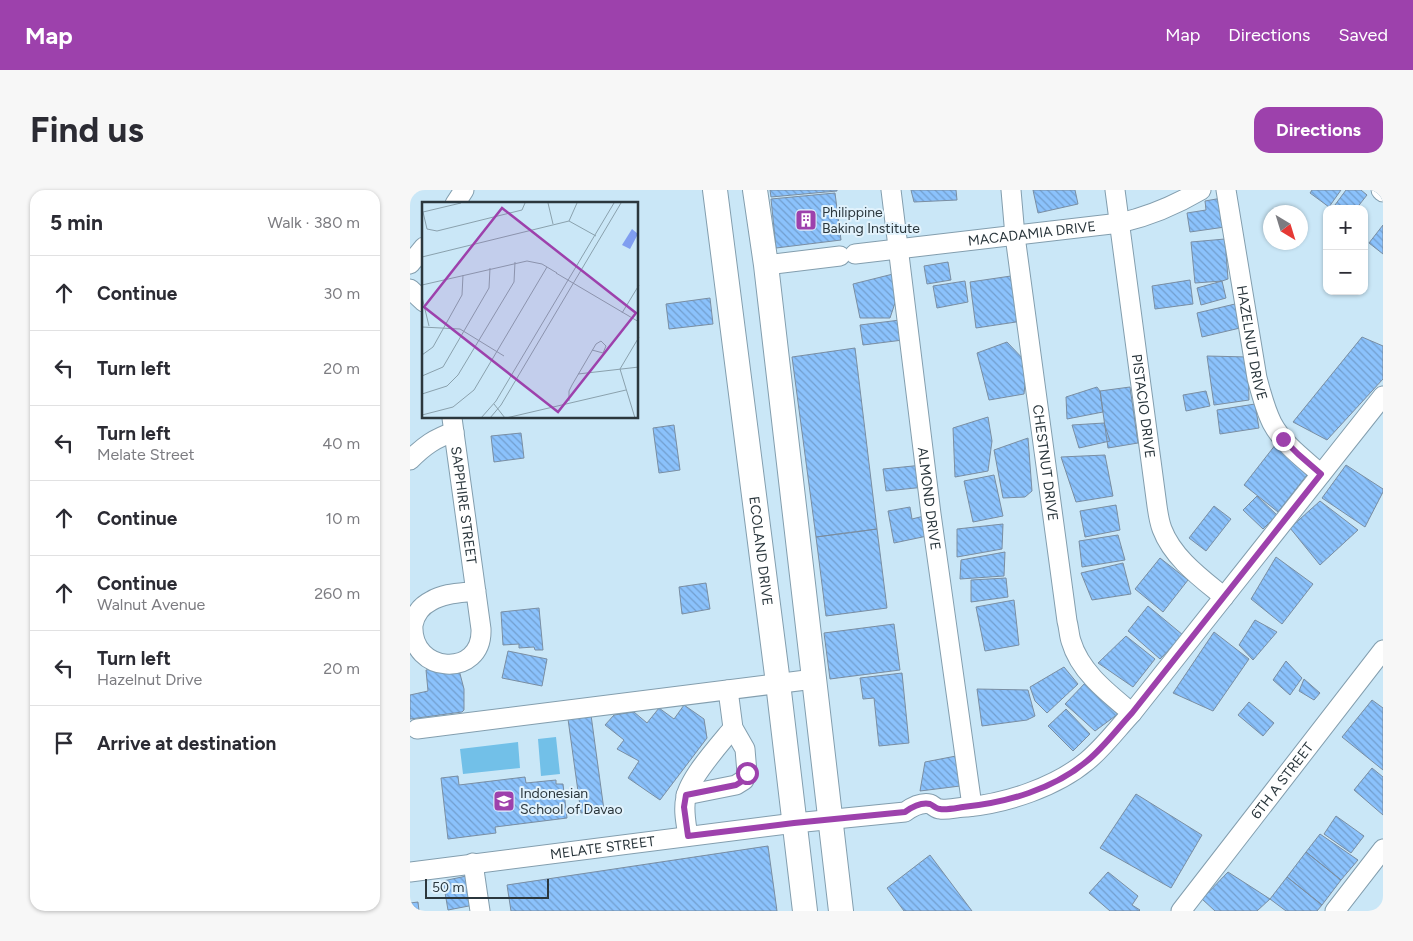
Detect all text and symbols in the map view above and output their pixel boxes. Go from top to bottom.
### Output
text: Map [25,21,73,50]
text: Map [1165,24,1200,46]
text: Directions [1228,24,1310,46]
text: Saved [1338,24,1388,46]
button: Directions [1254,107,1383,153]
text: Find us [30,109,144,151]
inset map [422,202,639,419]
place label: Philippine Baking Institute [822,204,920,237]
north arrow [1263,205,1308,250]
map controls [1323,205,1368,295]
button: + [1323,205,1368,250]
building icon: Philippine Baking Institute [794,208,818,232]
text: 5 min [50,210,103,235]
text: Walk · 380 m [268,213,360,232]
street label: MACADAMIA DRIVE [967,218,1097,250]
button: − [1323,250,1368,295]
icon: ahead [50,279,78,307]
text: Continue [97,282,177,305]
text: 30 m [323,284,360,303]
street label: HAZELNUT DRIVE [1233,284,1271,402]
street label: PISTACIO DRIVE [1128,353,1159,459]
icon: left [50,354,78,382]
text: Turn left [97,357,171,380]
text: 20 m [323,359,360,378]
street label: CHESTNUT DRIVE [1029,404,1061,522]
text: Turn left [97,422,171,445]
route end [1272,428,1295,451]
icon: left [50,429,78,457]
text: 40 m [322,434,360,453]
text: Melate Street [97,445,194,464]
street label: SAPPHIRE STREET [447,445,480,565]
street label: ALMOND DRIVE [914,446,944,551]
street label: ECOLAND DRIVE [745,495,776,607]
icon: ahead [50,504,78,532]
text: Continue [97,507,177,530]
text: 10 m [326,509,360,528]
text: Continue [97,572,177,595]
icon: ahead [50,579,78,607]
text: 260 m [314,584,360,603]
text: Walnut Avenue [97,595,205,614]
text: Turn left [97,647,171,670]
icon: left [50,654,78,682]
text: 20 m [323,659,360,678]
text: Hazelnut Drive [97,670,202,689]
icon: arrive [50,729,78,757]
text: Arrive at destination [97,732,276,755]
street label: 6TH A STREET [1247,739,1317,822]
route start [736,762,759,785]
place label: Indonesian School of Davao [520,785,623,818]
school or university icon: Indonesian School of Davao [492,789,516,813]
street label: MELATE STREET [549,833,656,863]
scale bar [425,876,549,899]
text: 50 m [432,879,464,896]

